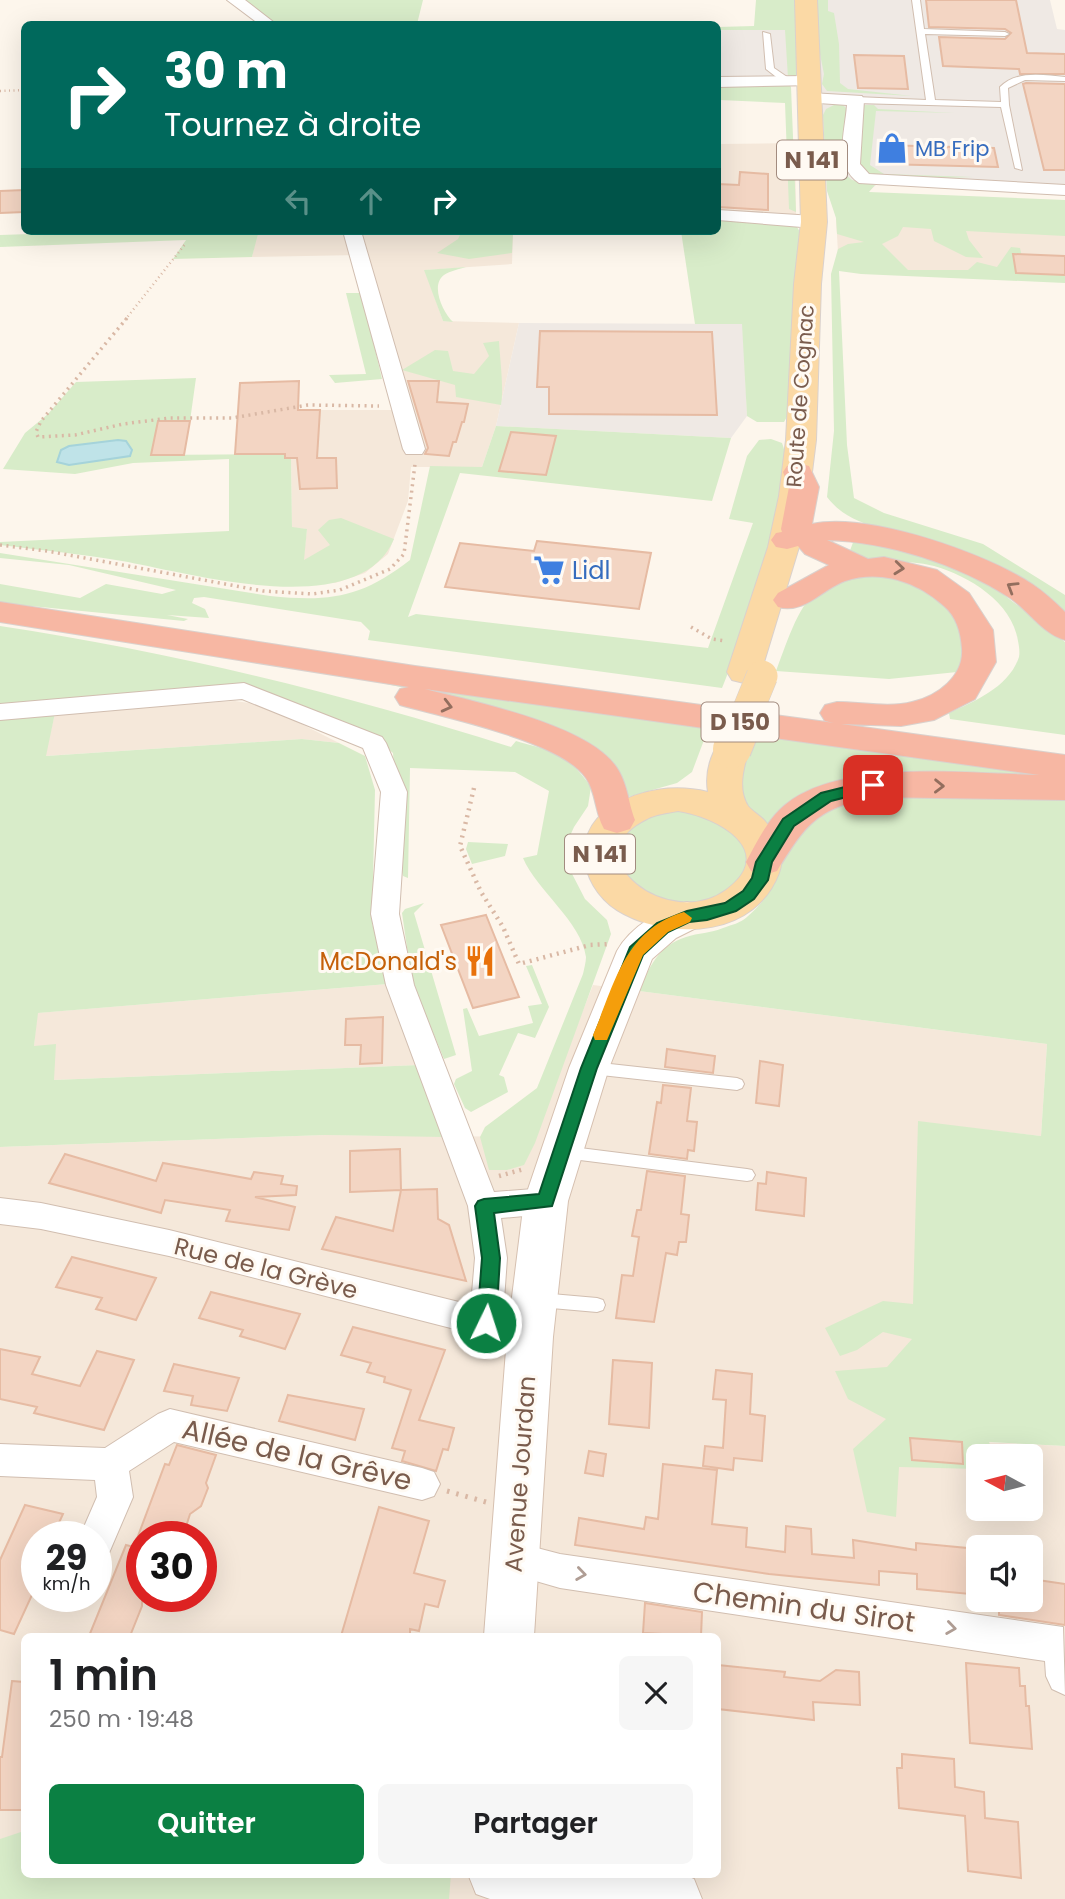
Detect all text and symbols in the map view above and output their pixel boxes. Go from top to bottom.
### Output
text: 30 m [164,37,288,105]
icon: right [49,49,140,140]
text: Tournez à droite [164,102,421,147]
shop icon: MB Frip [875,131,909,165]
place label: MB Frip [915,134,989,163]
road number: N 141 [777,140,847,180]
icon: left [279,182,317,220]
icon: ahead [352,182,390,220]
icon: right [425,182,463,220]
street label: Route de Cognac [779,304,821,488]
supermarket icon: Lidl [532,553,566,587]
place label: Lidl [572,554,610,587]
one-way arrow [893,560,904,575]
one-way arrow [1007,582,1020,595]
one-way arrow [441,698,453,712]
road number: D 150 [702,702,778,742]
pin [843,755,903,815]
icon: arrive [854,766,892,804]
one-way arrow [935,778,945,794]
road number: N 141 [565,834,635,874]
restaurant icon: McDonald's [463,944,497,978]
place label: McDonald's [319,945,457,978]
street label: Rue de la Grève [171,1229,361,1307]
position arrow [449,1286,523,1360]
street label: Avenue Jourdan [497,1375,543,1573]
street label: Allée de la Grêve [178,1410,416,1500]
north arrow [966,1444,1043,1521]
map controls [966,1444,1043,1612]
speed limit sign: 30 [126,1521,217,1612]
text: 29 [46,1533,87,1582]
button: sound [966,1535,1043,1612]
one-way arrow [575,1566,587,1581]
text: km/h [43,1571,90,1596]
street label: Chemin du Sirot [690,1572,918,1642]
one-way arrow [945,1621,957,1636]
text: 1 min [49,1646,158,1705]
button: close [619,1656,693,1730]
text: 250 m · 19:48 [49,1703,194,1735]
button: Quitter [49,1784,364,1864]
button: Partager [378,1784,693,1864]

